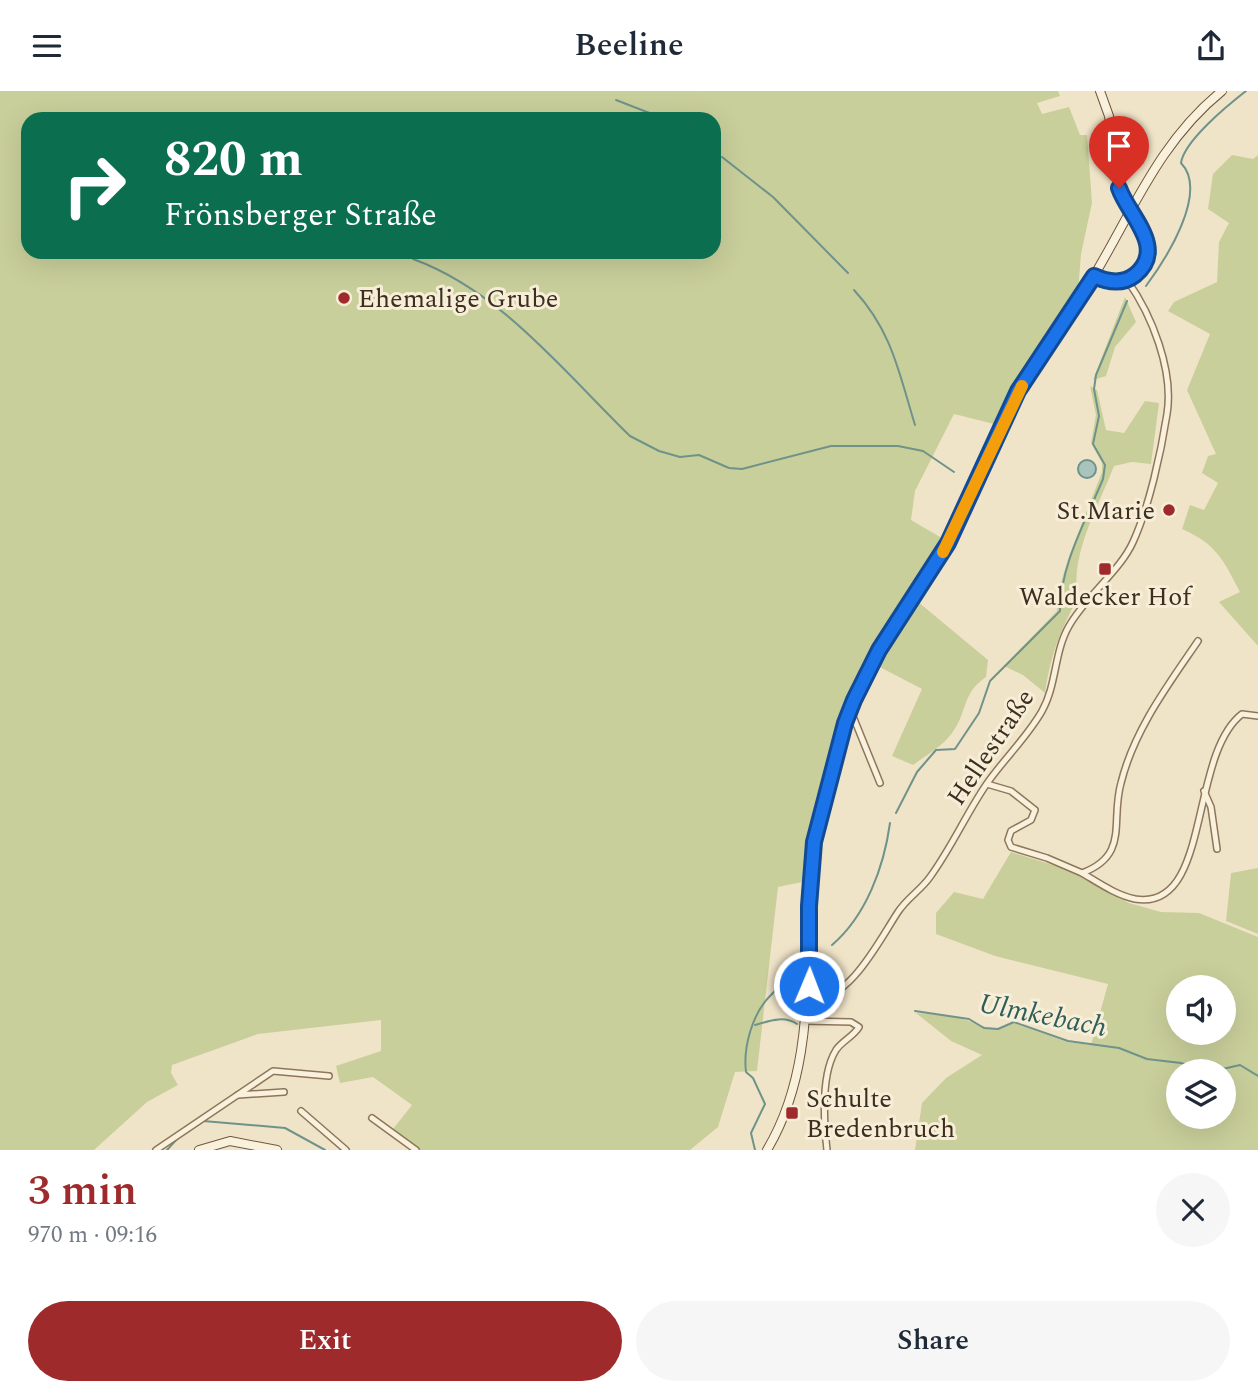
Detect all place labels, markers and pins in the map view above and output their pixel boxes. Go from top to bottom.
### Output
pin [1089,116,1149,188]
place label: Ehemalige Grube [358,279,558,319]
marker: Ehemalige Grube [336,290,352,306]
place label: St.Marie [1057,491,1155,531]
marker: St.Marie [1161,502,1177,518]
marker: Waldecker Hof [1097,561,1113,577]
place label: Waldecker Hof [1019,577,1193,617]
place label: Schulte Bredenbruch [806,1079,955,1149]
marker: Schulte Bredenbruch [784,1105,800,1121]

